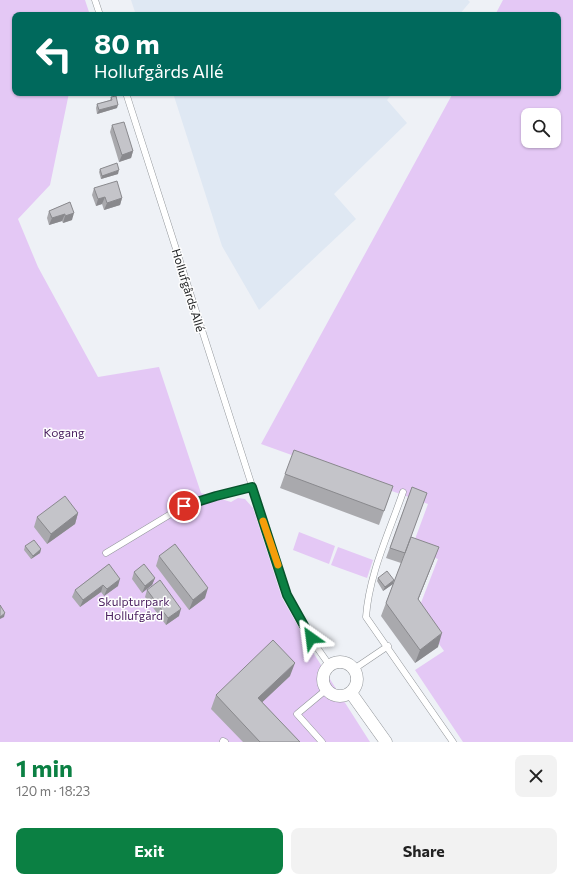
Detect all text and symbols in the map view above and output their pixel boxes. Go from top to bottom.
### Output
text: 80 m [94,26,160,60]
icon: left [28,28,80,80]
text: Hollufgårds Allé [94,60,223,82]
map controls [521,108,561,148]
button: search [521,108,561,148]
street label: Hollufgårds Allé [170,247,208,333]
park label: Kogang [44,425,85,439]
pin [167,489,201,523]
icon: arrive [173,495,195,517]
park label: Skulpturpark Hollufgård [98,594,170,622]
position arrow [290,617,332,659]
text: 1 min [16,753,73,782]
button: close [515,755,557,797]
text: 120 m · 18:23 [16,783,90,799]
button: Exit [16,828,283,874]
button: Share [291,828,557,874]

